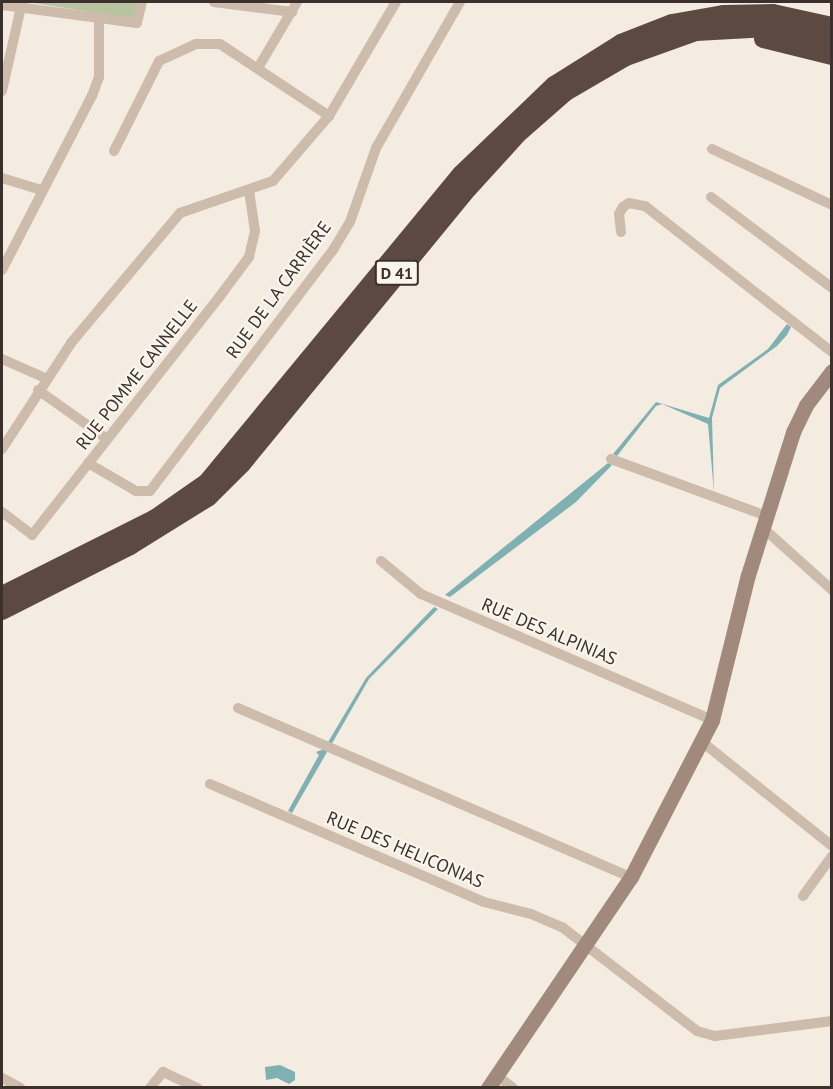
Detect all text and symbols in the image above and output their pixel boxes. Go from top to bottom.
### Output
street label: RUE DE LA CARRIÈRE [222,217,336,363]
road number: D 41 [374,260,420,286]
street label: RUE POMME CANNELLE [72,296,202,454]
street label: RUE DES ALPINIAS [478,594,620,670]
street label: RUE DES HELICONIAS [323,807,487,893]

